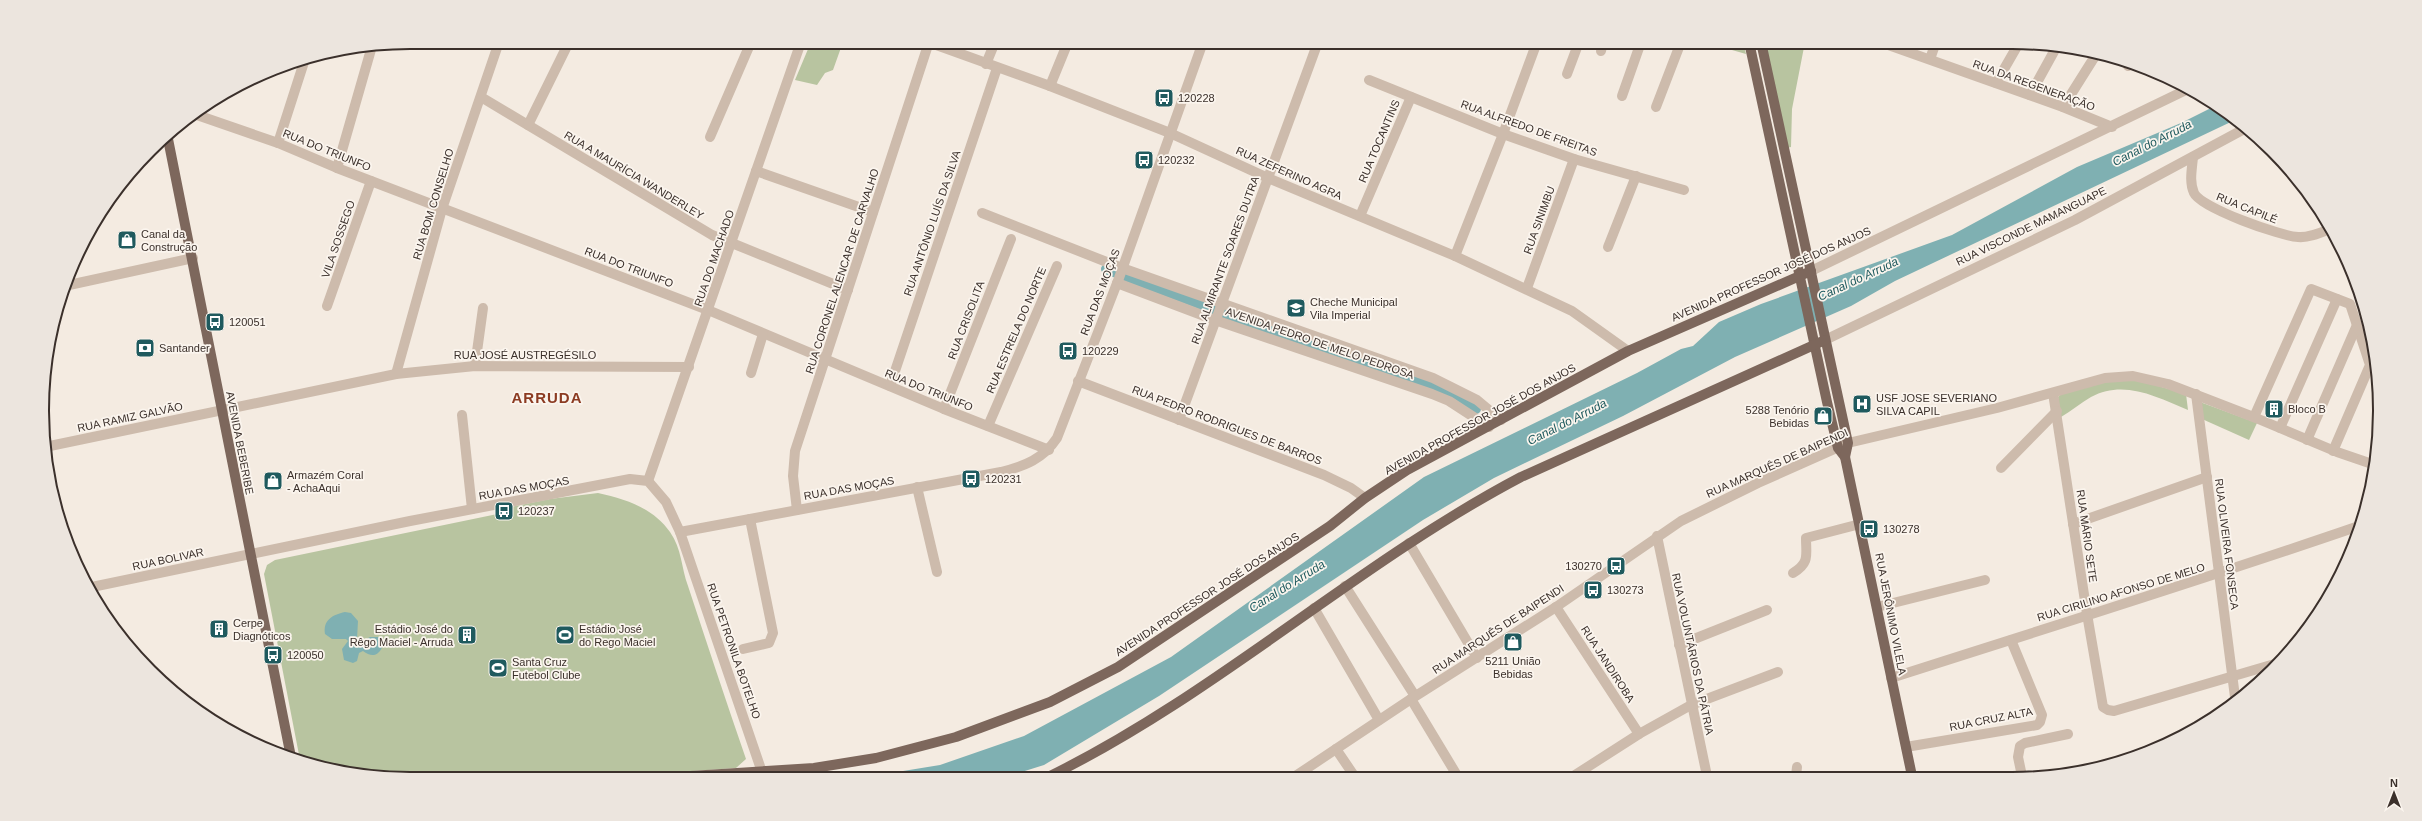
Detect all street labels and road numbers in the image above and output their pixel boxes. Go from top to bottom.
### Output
street label: RUA DA REGENERAÇÃO [1971,57,2097,113]
street label: RUA TOCANTINS [1356,98,1402,184]
street label: RUA ALFREDO DE FREITAS [1459,98,1599,158]
street label: RUA DO TRIUNFO [281,127,373,173]
street label: RUA A MAURÍCIA WANDERLEY [562,129,706,222]
street label: RUA ZEFERINO AGRA [1234,144,1345,202]
street label: RUA BOM CONSELHO [410,147,456,261]
street label: RUA ANTÔNIO LUÍS DA SILVA [901,148,963,297]
street label: RUA CORONEL ALENCAR DE CARVALHO [803,167,881,375]
street label: RUA ALMIRANTE SOARES DUTRA [1189,174,1261,346]
street label: RUA SINIMBU [1521,184,1557,256]
street label: RUA VISCONDE MAMANGUAPE [1954,184,2108,268]
street label: RUA CAPILÉ [2215,190,2279,226]
street label: VILA SOSSEGO [319,198,357,279]
street label: RUA DO MACHADO [692,208,736,308]
street label: AVENIDA PROFESSOR JOSÉ DOS ANJOS [1670,224,1872,324]
street label: RUA DO TRIUNFO [583,245,675,290]
street label: RUA DAS MOÇAS [1078,247,1122,337]
street label: RUA ESTRELA DO NORTE [984,265,1048,395]
street label: RUA CRISOLITA [946,279,987,361]
street label: AVENIDA PEDRO DE MELO PEDROSA [1224,305,1416,381]
street label: RUA JOSÉ AUSTREGÉSILO [454,349,597,361]
street label: AVENIDA PROFESSOR JOSÉ DOS ANJOS [1382,361,1578,477]
street label: RUA DO TRIUNFO [883,367,975,413]
street label: RUA PEDRO RODRIGUES DE BARROS [1130,383,1324,467]
street label: AVENIDA BEBERIBE [224,390,256,496]
street label: RUA RAMIZ GALVÃO [76,400,184,434]
street label: RUA MARQUÊS DE BAIPENDI [1704,426,1850,500]
street label: RUA DAS MOÇAS [478,474,570,502]
street label: RUA DAS MOÇAS [803,474,895,502]
street label: RUA OLIVEIRA FONSECA [2213,478,2241,611]
street label: RUA MÁRIO SETE [2075,489,2099,583]
street label: AVENIDA PROFESSOR JOSÉ DOS ANJOS [1113,530,1301,658]
street label: RUA BOLIVAR [131,546,205,572]
street label: RUA JERÔNIMO VILELA [1873,552,1909,677]
street label: RUA CIRILINO AFONSO DE MELO [2036,561,2207,623]
street label: RUA VOLUNTÁRIOS DA PÁTRIA [1670,572,1716,737]
street label: RUA PETRONILA BOTELHO [705,581,763,721]
street label: RUA MARQUÊS DE BAIPENDI [1430,582,1566,676]
street label: RUA JANDIROBA [1579,624,1638,705]
street label: RUA CRUZ ALTA [1948,705,2034,733]

